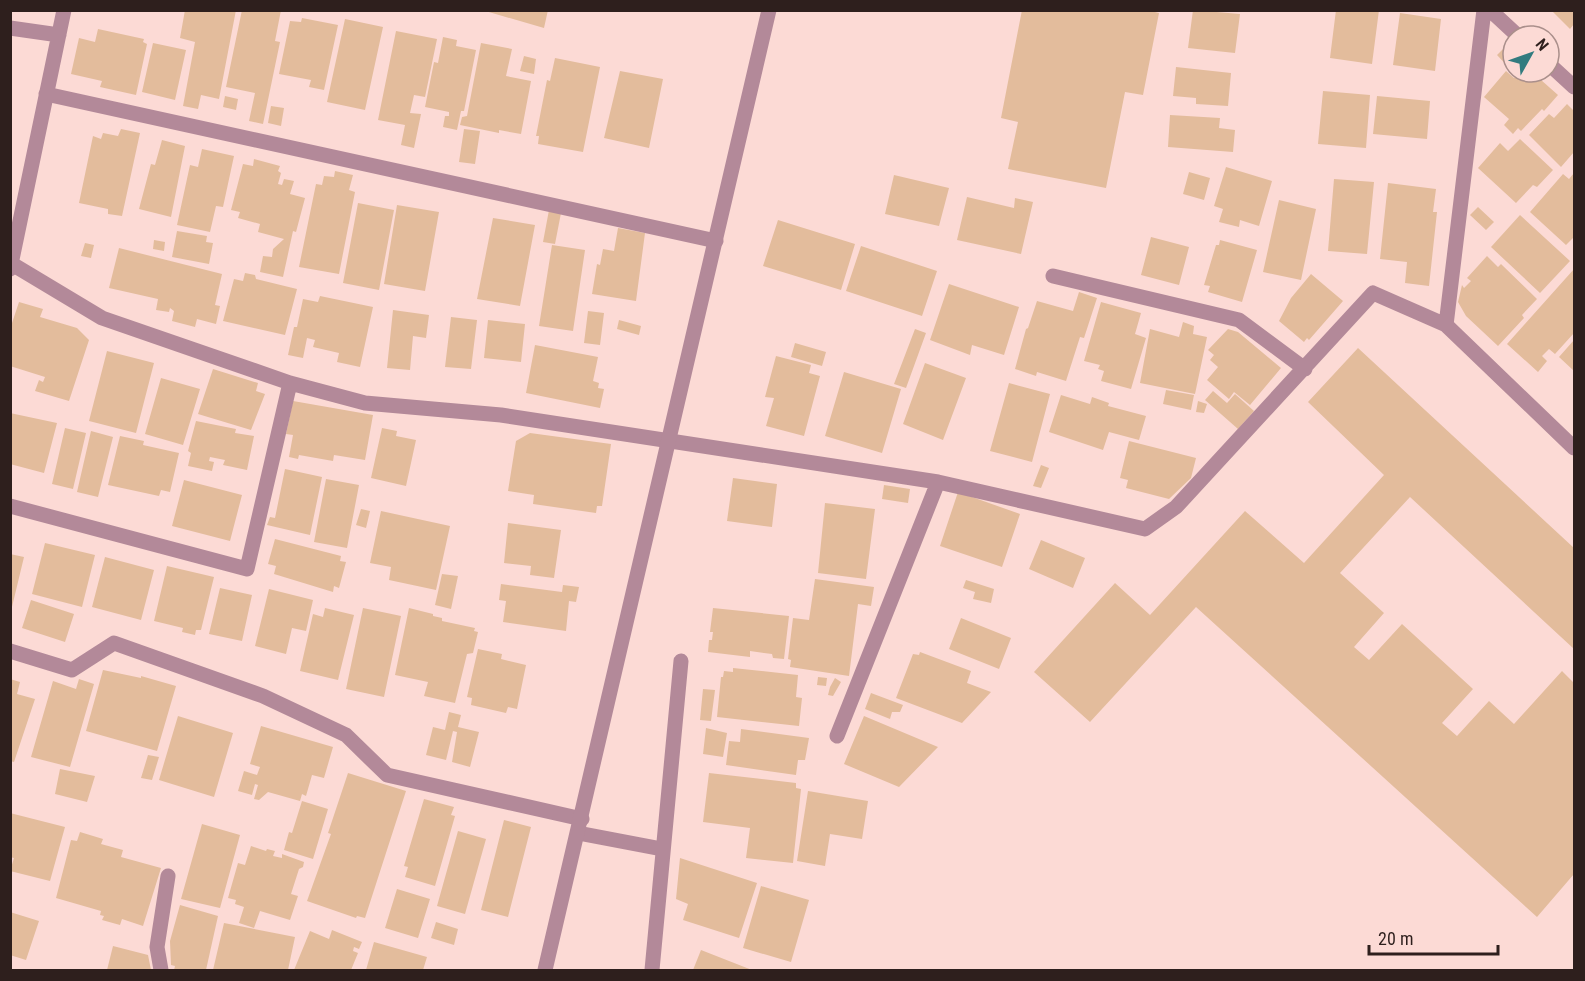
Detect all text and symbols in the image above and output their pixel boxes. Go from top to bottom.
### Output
north arrow [1501,24,1561,84]
text: N [1532,35,1553,55]
scale bar [1369,918,1498,956]
text: 20 m [1378,928,1413,949]

